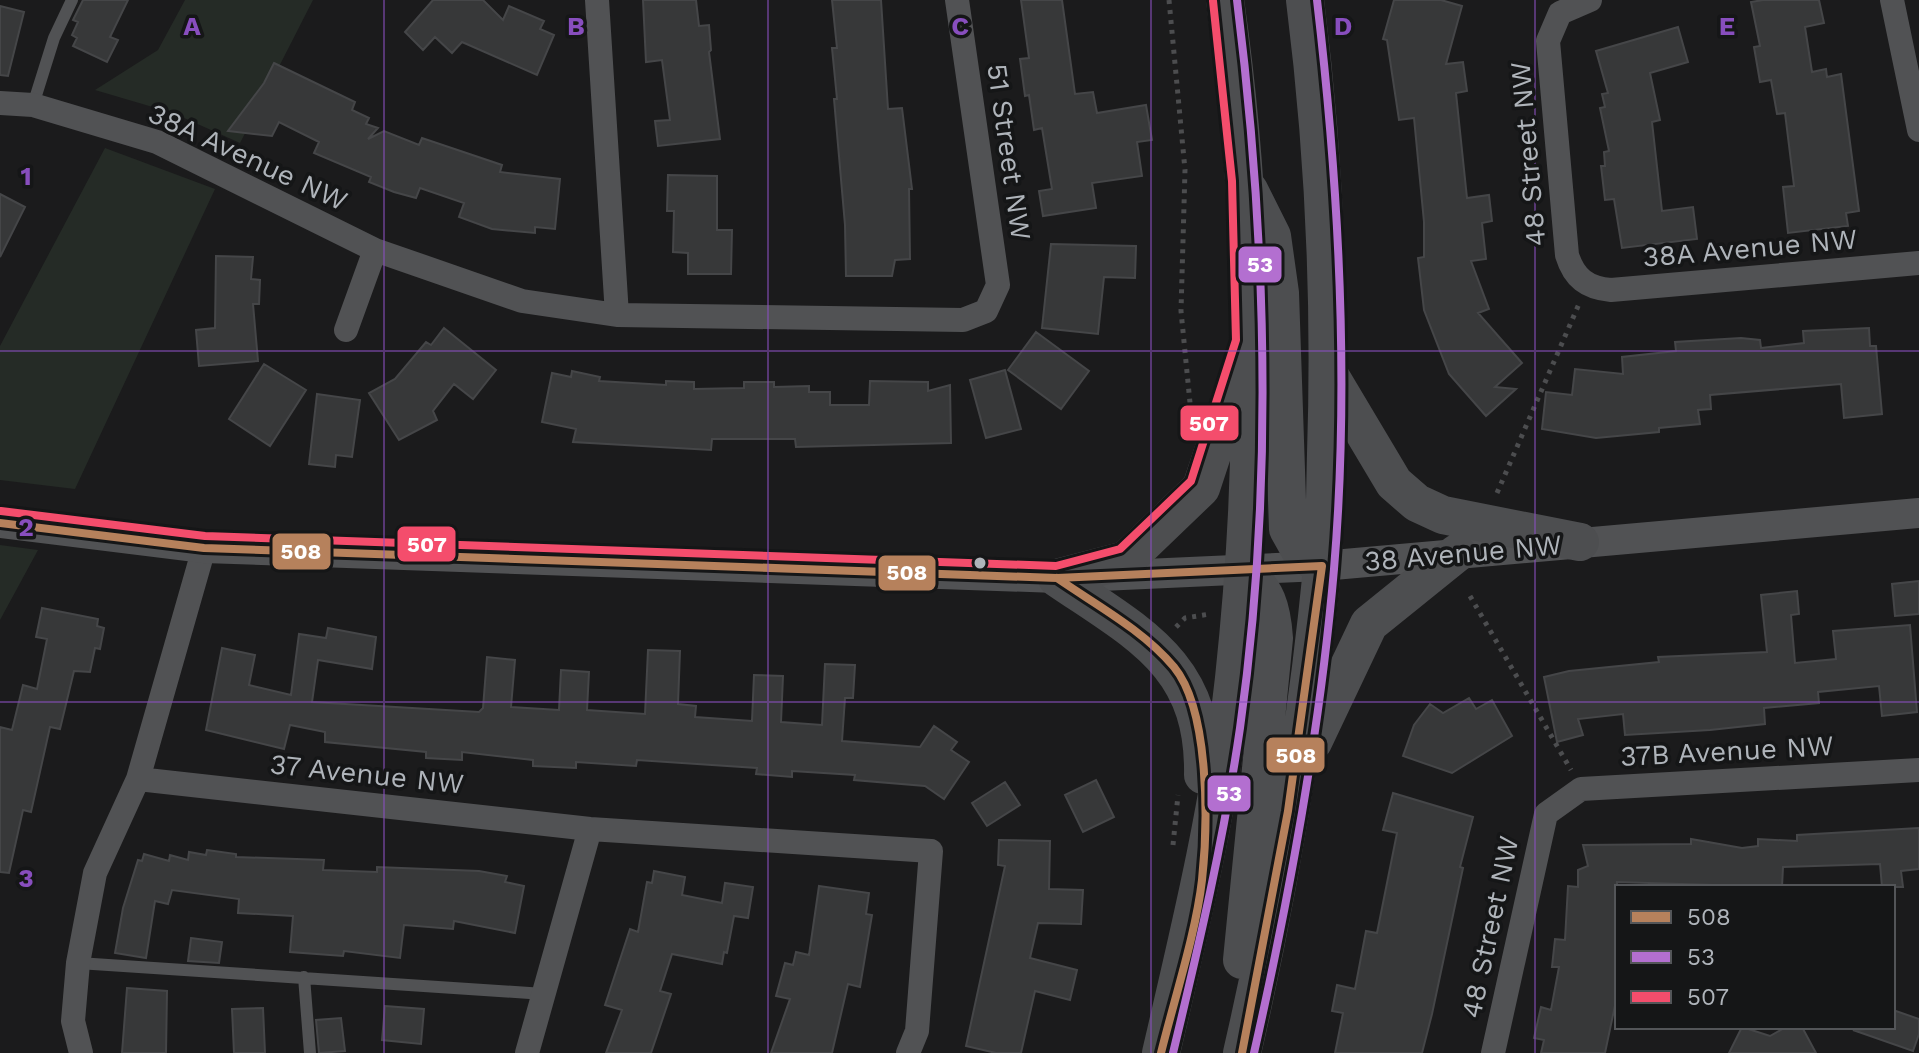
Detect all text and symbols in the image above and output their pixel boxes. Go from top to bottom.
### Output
text: A [183,11,201,41]
text: B [567,11,585,41]
text: C [951,11,969,41]
text: D [1334,11,1352,41]
text: E [1719,11,1735,41]
street label: 48 Street NW [1503,60,1553,248]
street label: 51 Street NW [980,62,1038,242]
street label: 38A Avenue NW [143,97,353,217]
text: 1 [20,161,32,191]
street label: 38A Avenue NW [1641,222,1859,274]
line badge: 53 [1237,245,1283,284]
text: 53 [1247,252,1273,277]
line badge: 507 [1179,404,1240,442]
text: 507 [1189,411,1229,436]
text: 2 [18,512,34,542]
line badge: 507 [396,525,457,563]
street label: 38 Avenue NW [1363,528,1563,578]
line badge: 508 [271,532,332,571]
text: 507 [407,532,447,557]
text: 508 [281,539,321,564]
line badge: 508 [877,554,937,592]
unlabelled marker [972,555,988,571]
text: 508 [887,560,927,585]
street label: 37B Avenue NW [1619,729,1835,773]
line badge: 508 [1265,736,1326,774]
text: 508 [1276,743,1316,768]
street label: 37 Avenue NW [269,747,465,801]
line badge: 53 [1206,774,1252,813]
text: 53 [1216,781,1242,806]
street label: 48 Street NW [1455,833,1525,1021]
text: 3 [18,863,34,893]
legend [1615,885,1895,1029]
text: 508 [1687,903,1731,931]
text: 53 [1687,943,1715,971]
text: 507 [1687,983,1729,1011]

